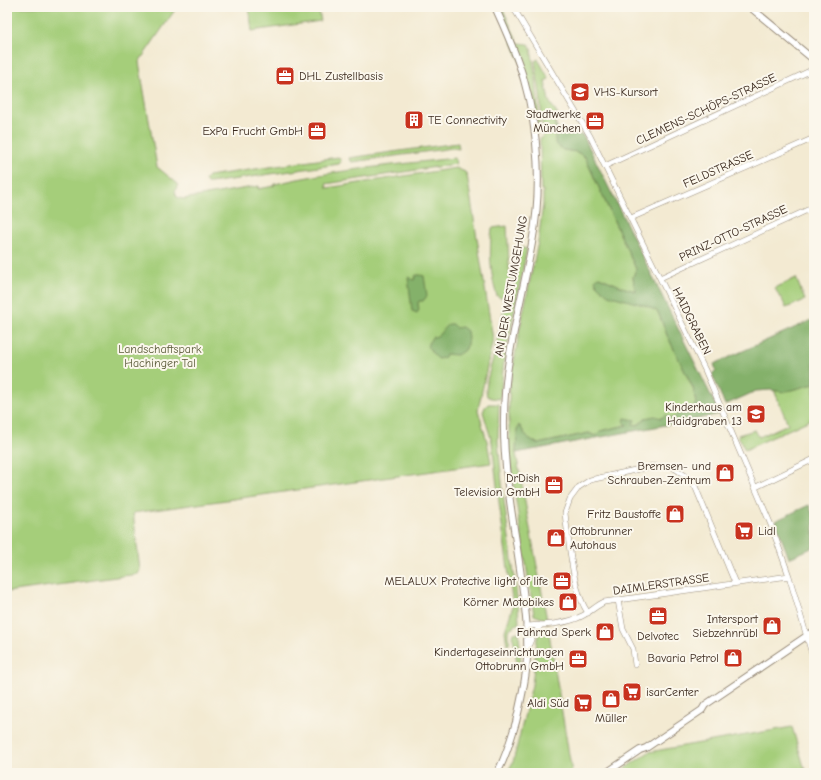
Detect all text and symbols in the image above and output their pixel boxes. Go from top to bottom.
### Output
office icon: DHL Zustellbasis [274,65,296,87]
place label: DHL Zustellbasis [299,69,383,83]
street label: CLEMENS-SCHÖPS-STRASSE [634,70,778,148]
school or university icon: VHS-Kursort [569,81,591,103]
place label: VHS-Kursort [594,85,658,99]
place label: Stadtwerke München [526,107,581,135]
building icon: TE Connectivity [403,109,425,131]
office icon: Stadtwerke München [584,110,606,132]
place label: TE Connectivity [428,113,508,127]
office icon: ExPa Frucht GmbH [306,120,328,142]
place label: ExPa Frucht GmbH [203,124,303,138]
street label: FELDSTRASSE [681,147,755,191]
street label: PRINZ-OTTO-STRASSE [677,202,789,264]
street label: AN DER WESTUMGEHUNG [492,214,530,358]
street label: HAIDGRABEN [670,285,714,357]
park label: Landschaftspark Hachinger Tal [118,342,202,370]
place label: Kinderhaus am Haidgraben 13 [665,400,742,428]
school or university icon: Kinderhaus am Haidgraben 13 [745,403,767,425]
place label: Bremsen- und Schrauben-Zentrum [608,459,711,487]
shop icon: Bremsen- und Schrauben-Zentrum [714,462,736,484]
place label: DrDish Television GmbH [454,471,540,499]
office icon: DrDish Television GmbH [543,474,565,496]
shop icon: Fritz Baustoffe [664,503,686,525]
place label: Fritz Baustoffe [587,507,661,521]
supermarket icon: Lidl [733,520,755,542]
place label: Ottobrunner Autohaus [570,524,632,552]
place label: Lidl [758,524,776,538]
shop icon: Ottobrunner Autohaus [545,527,567,549]
office icon: MELALUX Protective light of life [551,570,573,592]
street label: DAIMLERSTRASSE [612,570,710,598]
place label: MELALUX Protective light of life [384,574,548,588]
shop icon: Körner Motobikes [557,591,579,613]
place label: Körner Motobikes [463,595,554,609]
office icon: Delvotec [647,605,669,627]
place label: Intersport Siebzehnrübl [693,612,759,640]
shop icon: Intersport Siebzehnrübl [761,615,783,637]
shop icon: Fahrrad Sperk [594,621,616,643]
place label: Fahrrad Sperk [517,625,591,639]
place label: Delvotec [637,629,679,643]
place label: Kindertageseinrichtungen Ottobrunn GmbH [434,645,564,673]
shop icon: Bavaria Petrol [722,647,744,669]
office icon: Kindertageseinrichtungen Ottobrunn GmbH [567,648,589,670]
place label: Bavaria Petrol [648,651,719,665]
supermarket icon: isarCenter [621,681,643,703]
place label: isarCenter [646,685,699,699]
shop icon: Müller [600,688,622,710]
supermarket icon: Aldi Süd [572,692,594,714]
place label: Aldi Süd [527,696,569,710]
place label: Müller [595,711,627,725]

